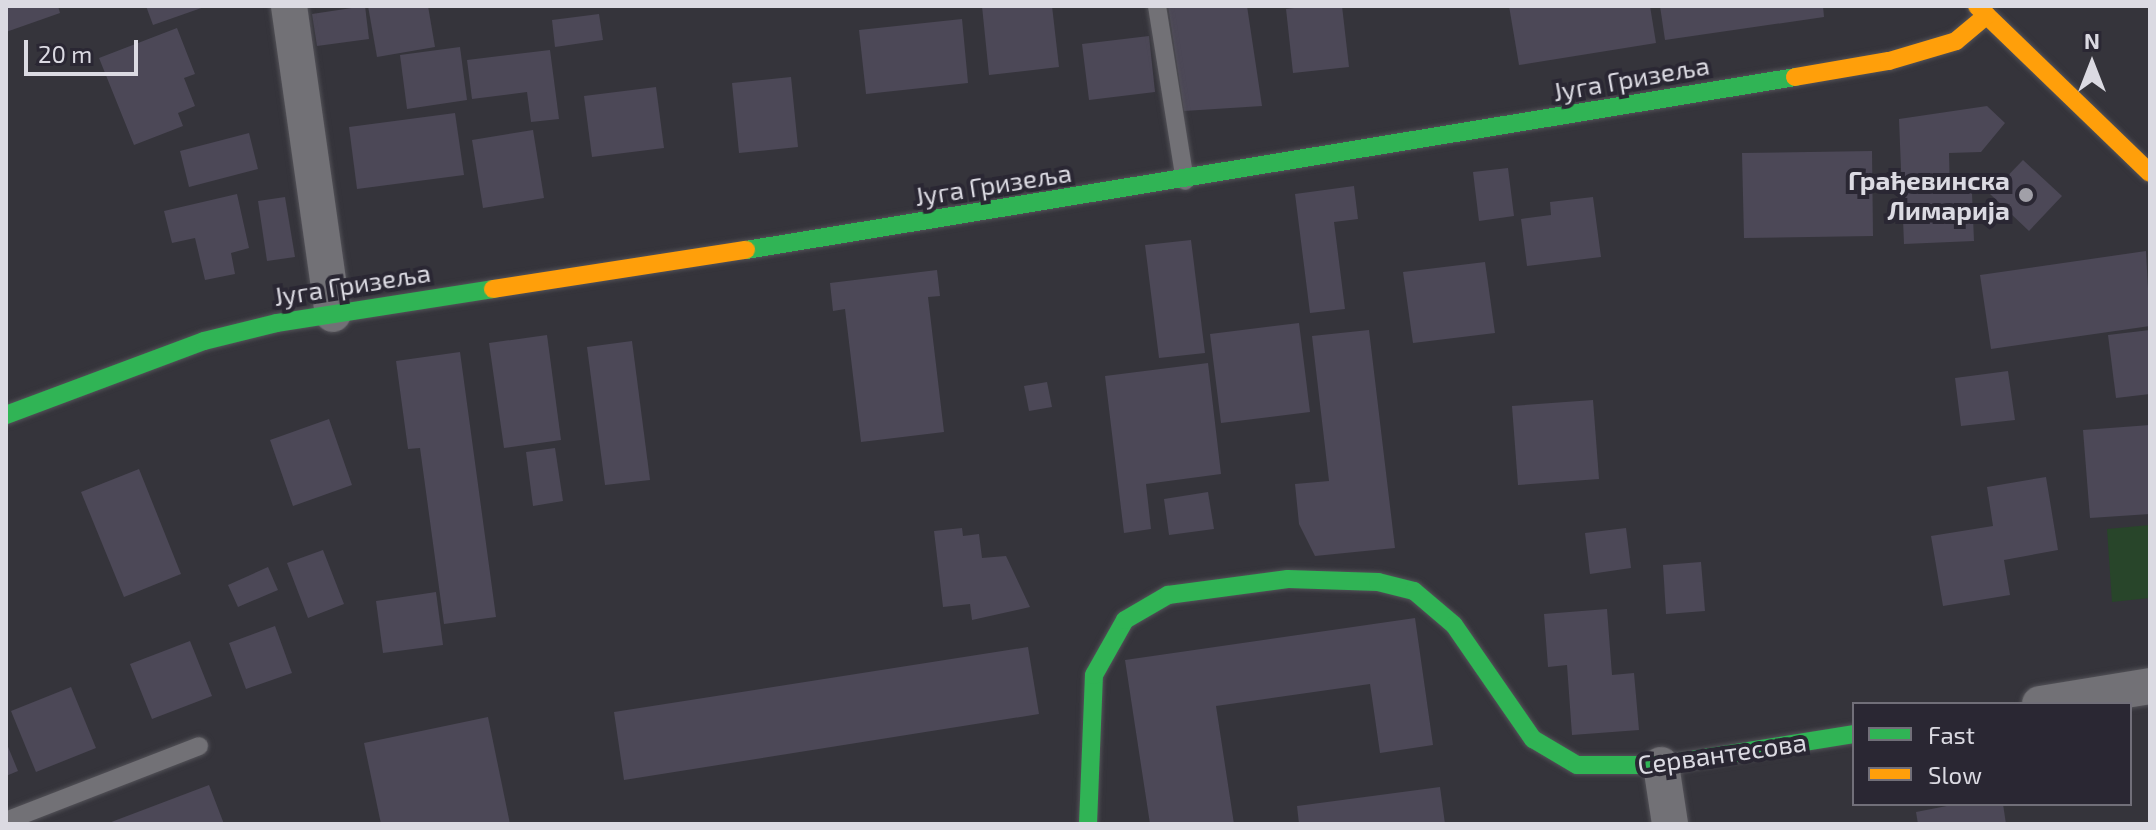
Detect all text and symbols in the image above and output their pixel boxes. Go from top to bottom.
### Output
scale bar [28,24,142,74]
north arrow [2052,24,2132,104]
text: N [2084,27,2100,53]
text: 20 m [38,39,92,68]
street label: Југа Гризеља [1550,49,1712,107]
street label: Југа Гризеља [912,156,1074,212]
place label: Грађевинска Лимарија [1848,164,2010,226]
marker: Грађевинска Лимарија [2017,186,2035,204]
street label: Југа Гризеља [271,256,433,312]
legend [1852,702,2132,806]
text: Fast [1928,720,1975,749]
street label: Сервантесова [1635,726,1809,780]
text: Slow [1928,760,1982,789]

